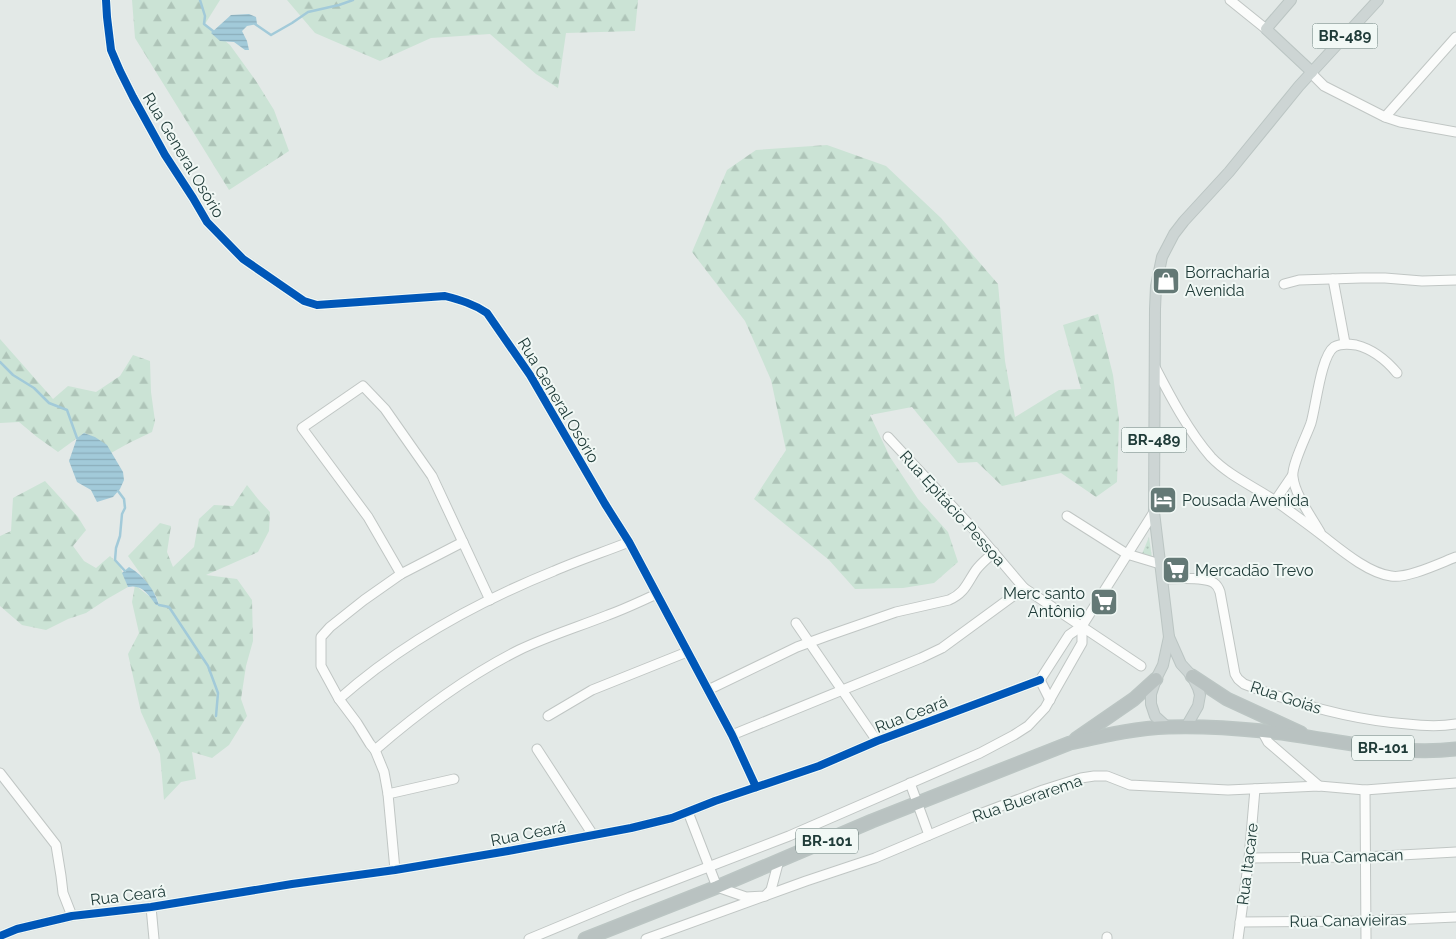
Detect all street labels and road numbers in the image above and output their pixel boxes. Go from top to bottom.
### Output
road number: BR-489 [1312,24,1378,48]
street label: Rua General Osório [139,89,228,221]
street label: Rua General Osório [514,334,603,466]
road number: BR-489 [1122,428,1186,452]
street label: Rua Epitácio Pessoa [896,447,1009,570]
street label: Rua Goiás [1248,677,1324,718]
street label: Rua Ceará [872,692,950,737]
road number: BR-101 [1352,736,1414,760]
street label: Rua Buerarema [970,771,1084,826]
street label: Rua Ceará [489,817,567,850]
street label: Rua Itacare [1233,822,1262,906]
road number: BR-101 [796,828,858,854]
street label: Rua Camacan [1300,845,1404,868]
street label: Rua Ceará [89,881,167,910]
street label: Rua Canavieiras [1289,910,1407,931]

